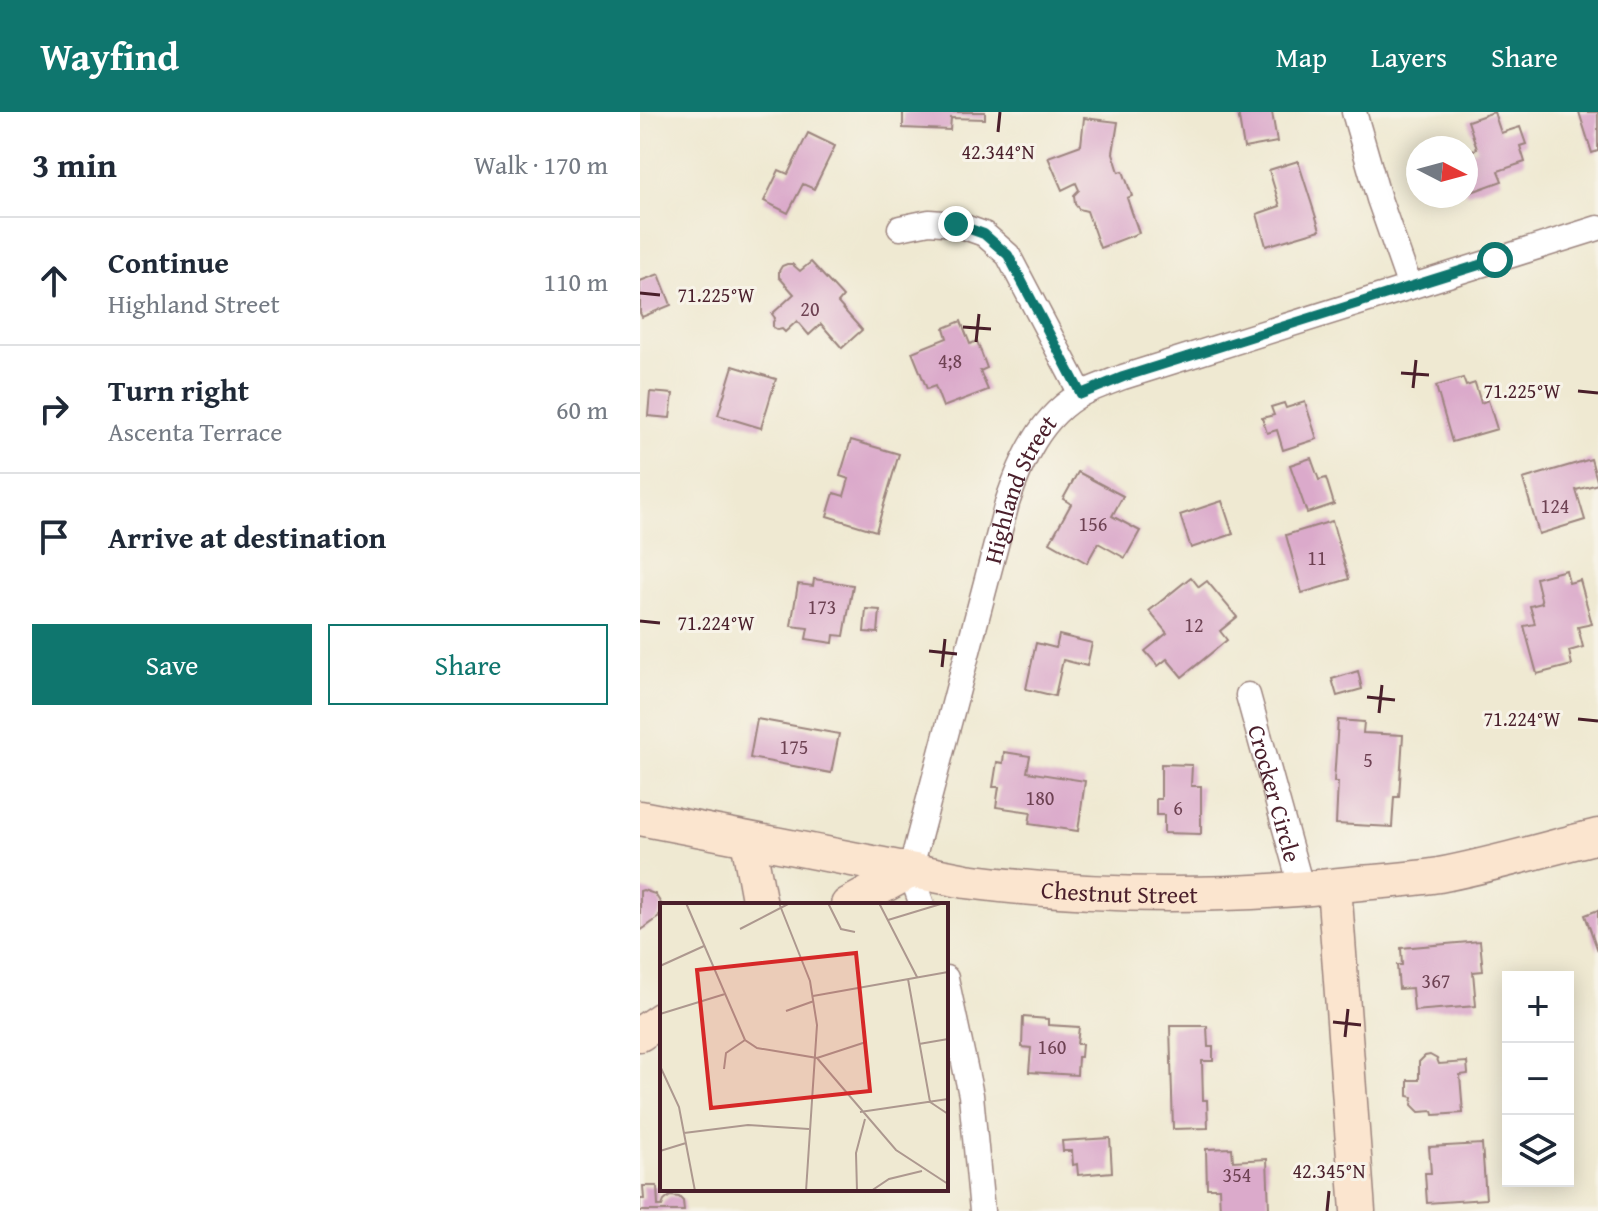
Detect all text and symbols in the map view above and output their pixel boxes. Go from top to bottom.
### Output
text: Wayfind [40,28,179,84]
text: Map [1276,36,1327,77]
text: Layers [1371,36,1447,77]
text: Share [1491,36,1558,77]
north arrow [1406,136,1478,208]
text: 42.344°N [961,137,1035,166]
text: 3 min [32,140,117,189]
text: Walk · 170 m [474,145,608,184]
route end [938,206,974,242]
text: Continue [108,240,229,284]
route start [1477,242,1513,278]
icon: ahead [32,259,76,303]
text: 110 m [543,262,608,301]
text: 71.225°W [677,280,755,309]
text: Highland Street [108,284,280,323]
house number: 20 [800,294,820,323]
house number: 4;8 [938,346,962,375]
text: Turn right [108,368,249,412]
text: 71.225°W [1483,376,1561,405]
icon: right [32,387,76,431]
text: 60 m [556,390,608,429]
street label: Highland Street [974,406,1065,567]
text: Ascenta Terrace [108,412,283,451]
house number: 124 [1541,491,1569,520]
house number: 156 [1079,509,1107,538]
icon: arrive [32,515,76,559]
text: Arrive at destination [108,515,386,559]
house number: 11 [1307,543,1327,572]
house number: 173 [808,592,836,621]
text: 71.224°W [677,608,755,637]
house number: 12 [1184,610,1204,639]
button: Save [32,624,312,705]
button: Share [328,624,608,705]
text: 71.224°W [1483,704,1561,733]
street label: Crocker Circle [1240,721,1311,866]
house number: 175 [780,732,808,761]
house number: 5 [1363,745,1373,774]
house number: 180 [1026,783,1054,812]
house number: 6 [1173,793,1183,822]
street label: Chestnut Street [1040,871,1199,912]
inset map [660,903,948,1191]
house number: 367 [1422,966,1450,995]
map controls [1502,971,1574,1187]
button: + [1502,971,1574,1043]
house number: 160 [1038,1032,1066,1061]
button: − [1502,1043,1574,1115]
button: layers [1502,1115,1574,1187]
text: 42.345°N [1292,1156,1366,1185]
house number: 354 [1223,1160,1251,1189]

